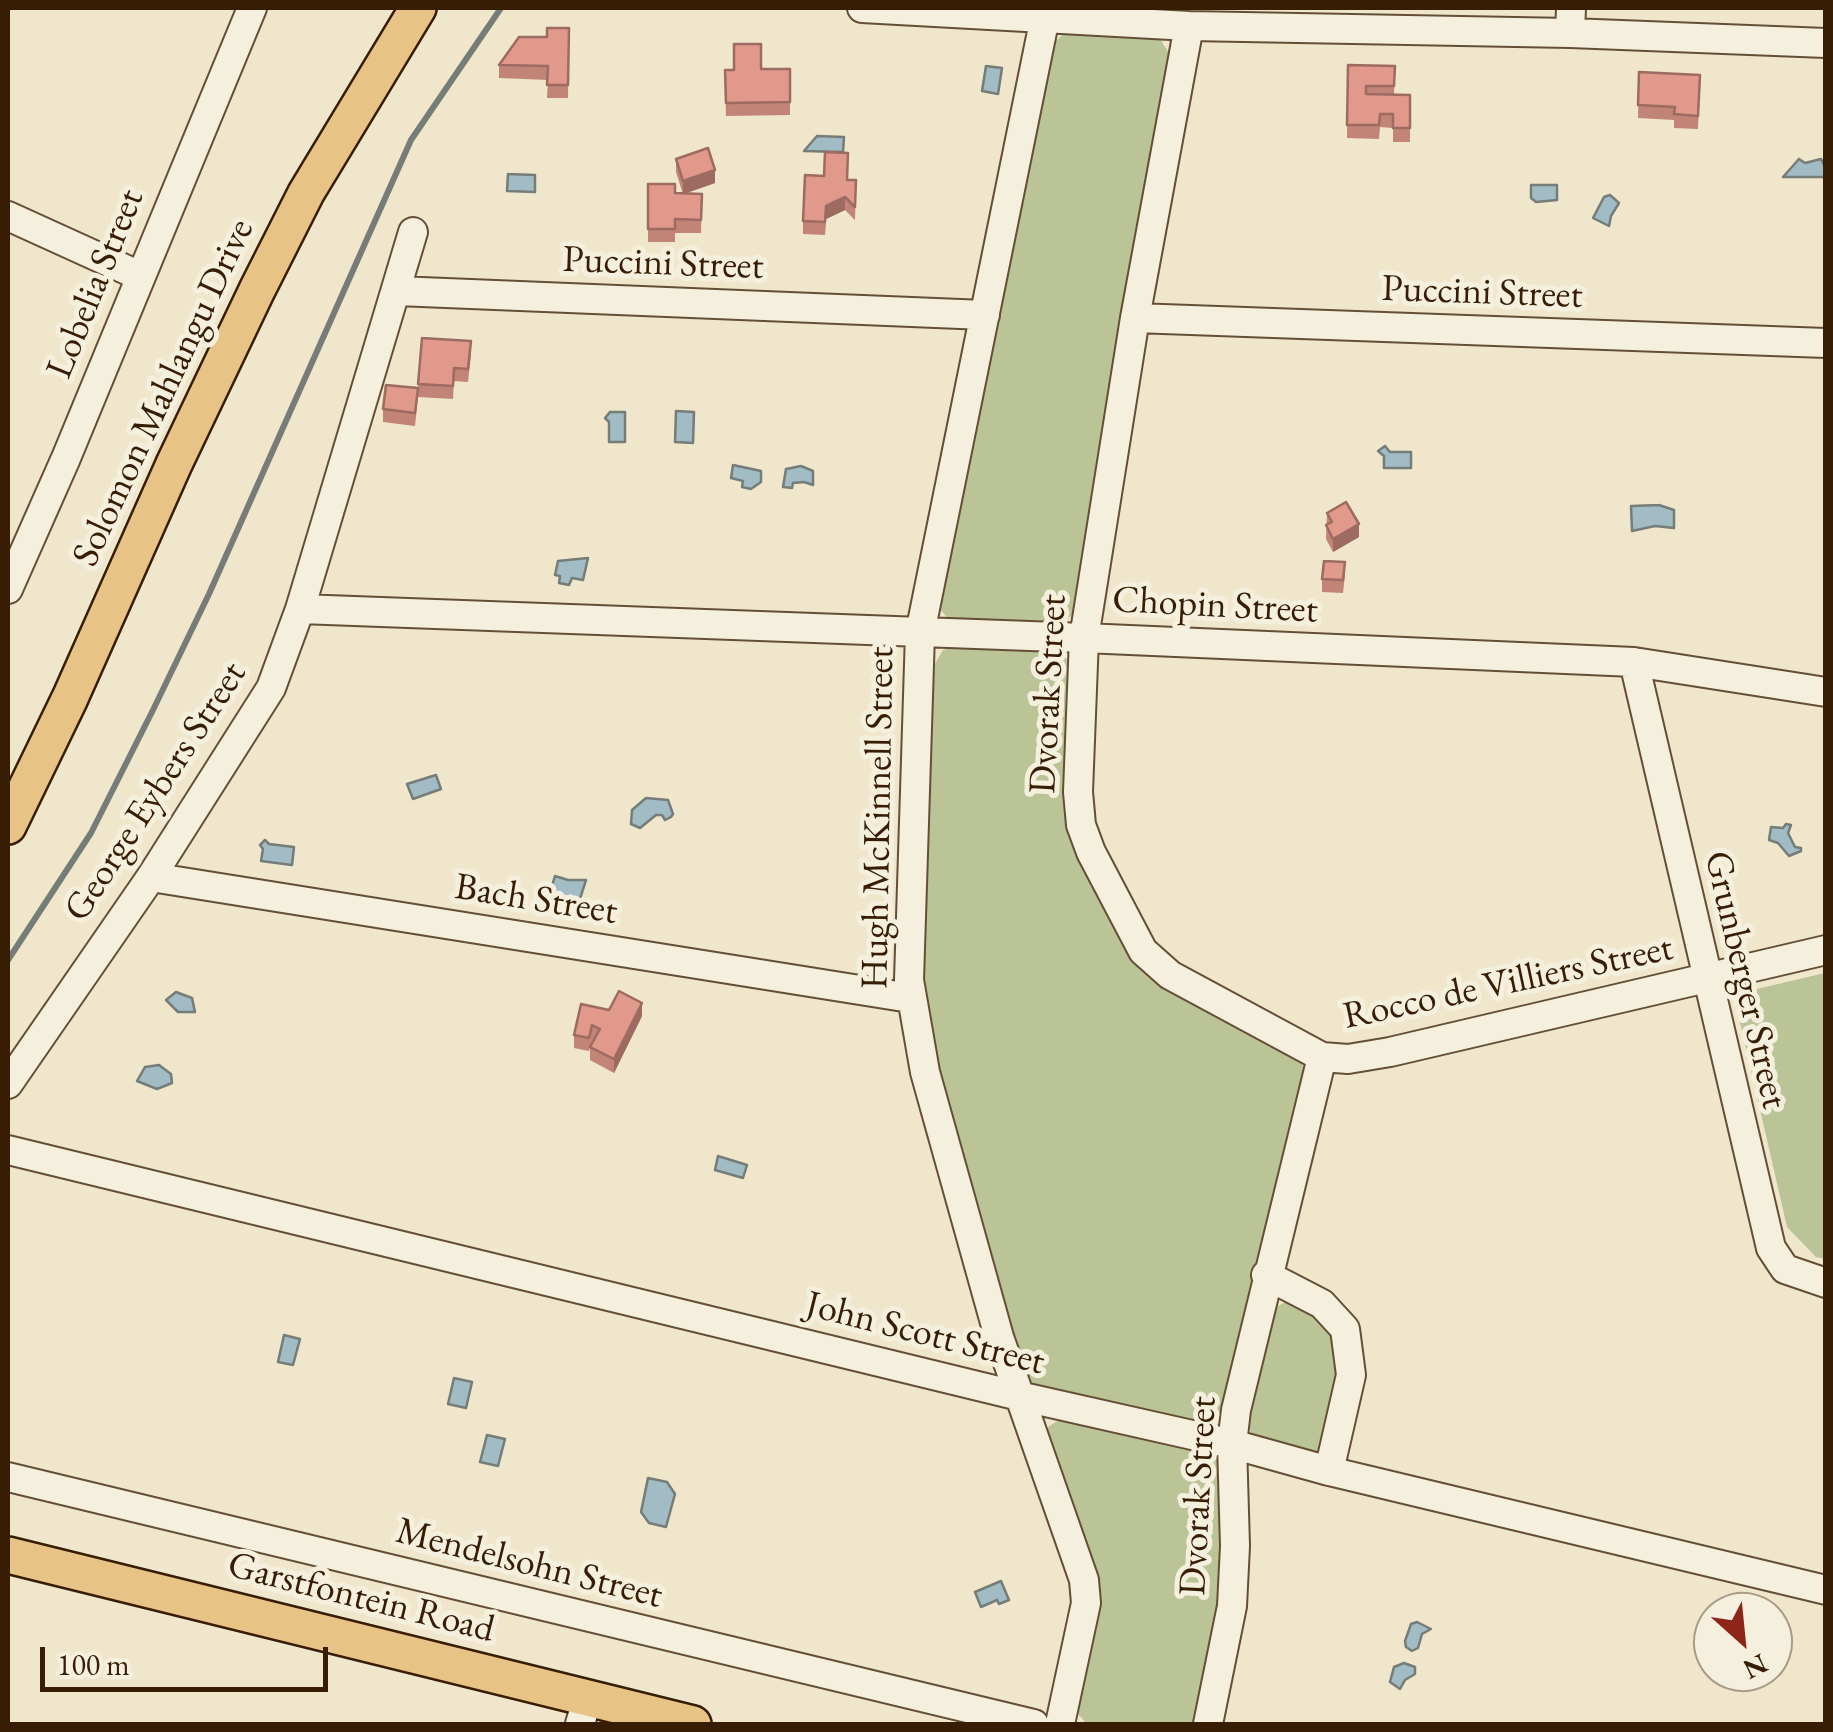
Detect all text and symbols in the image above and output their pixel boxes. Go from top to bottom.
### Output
street label: Lobelia Street [37,183,155,385]
street label: Solomon Mahlangu Drive [64,212,264,574]
street label: Puccini Street [562,238,764,290]
street label: Puccini Street [1381,267,1583,319]
street label: Chopin Street [1111,578,1319,634]
street label: Dvorak Street [1021,593,1077,795]
street label: Hugh McKinnell Street [853,646,905,990]
street label: George Eybers Street [55,654,257,930]
street label: Grunberger Street [1693,847,1797,1113]
street label: Bach Street [452,865,620,935]
street label: Rocco de Villiers Street [1339,926,1677,1040]
street label: John Scott Street [801,1282,1049,1386]
street label: Dvorak Street [1171,1395,1227,1597]
street label: Mendelsohn Street [391,1509,667,1619]
street label: Garstfontein Road [223,1543,499,1653]
north arrow [1693,1592,1793,1692]
scale bar [45,1627,332,1689]
text: 100 m [57,1645,130,1684]
text: N [1737,1646,1774,1688]

